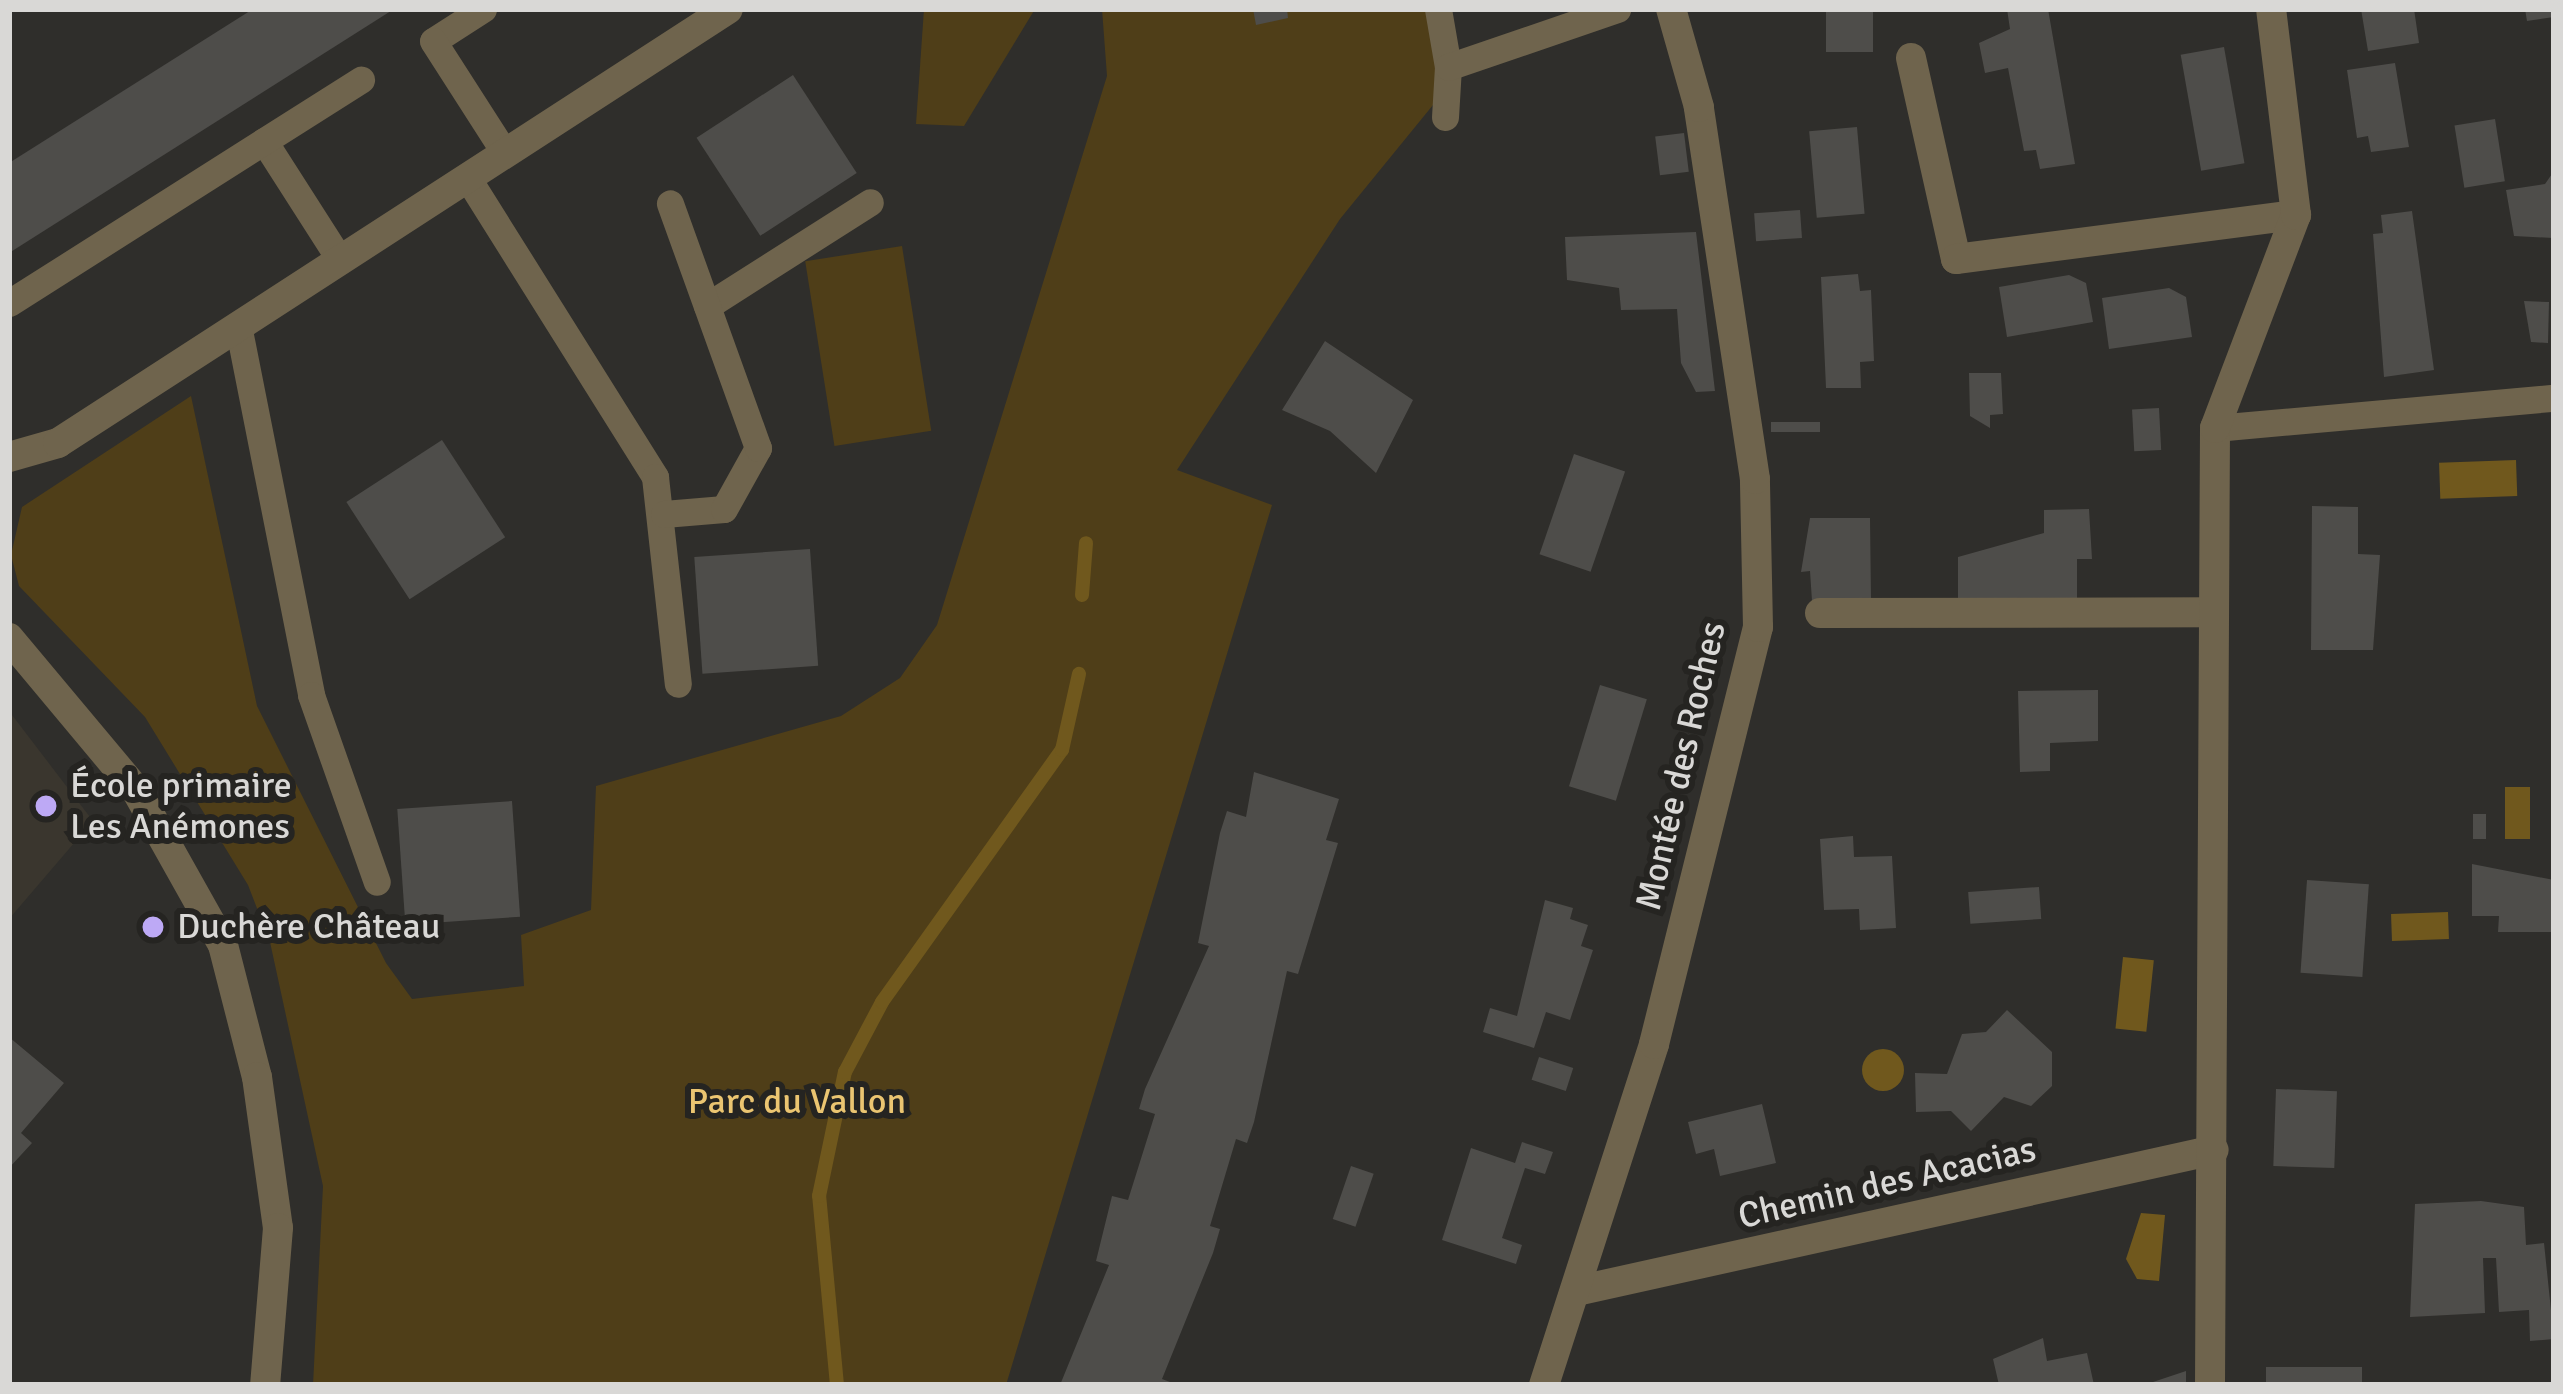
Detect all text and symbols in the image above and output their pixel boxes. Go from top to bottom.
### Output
street label: Montée des Roches [1627,618,1735,914]
place label: École primaire Les Anémones [70,763,292,848]
marker: École primaire Les Anémones [33,793,59,819]
place label: Duchère Château [177,905,440,949]
marker: Duchère Château [140,914,166,940]
park label: Parc du Vallon [688,1080,906,1124]
street label: Chemin des Acacias [1734,1128,2040,1238]

